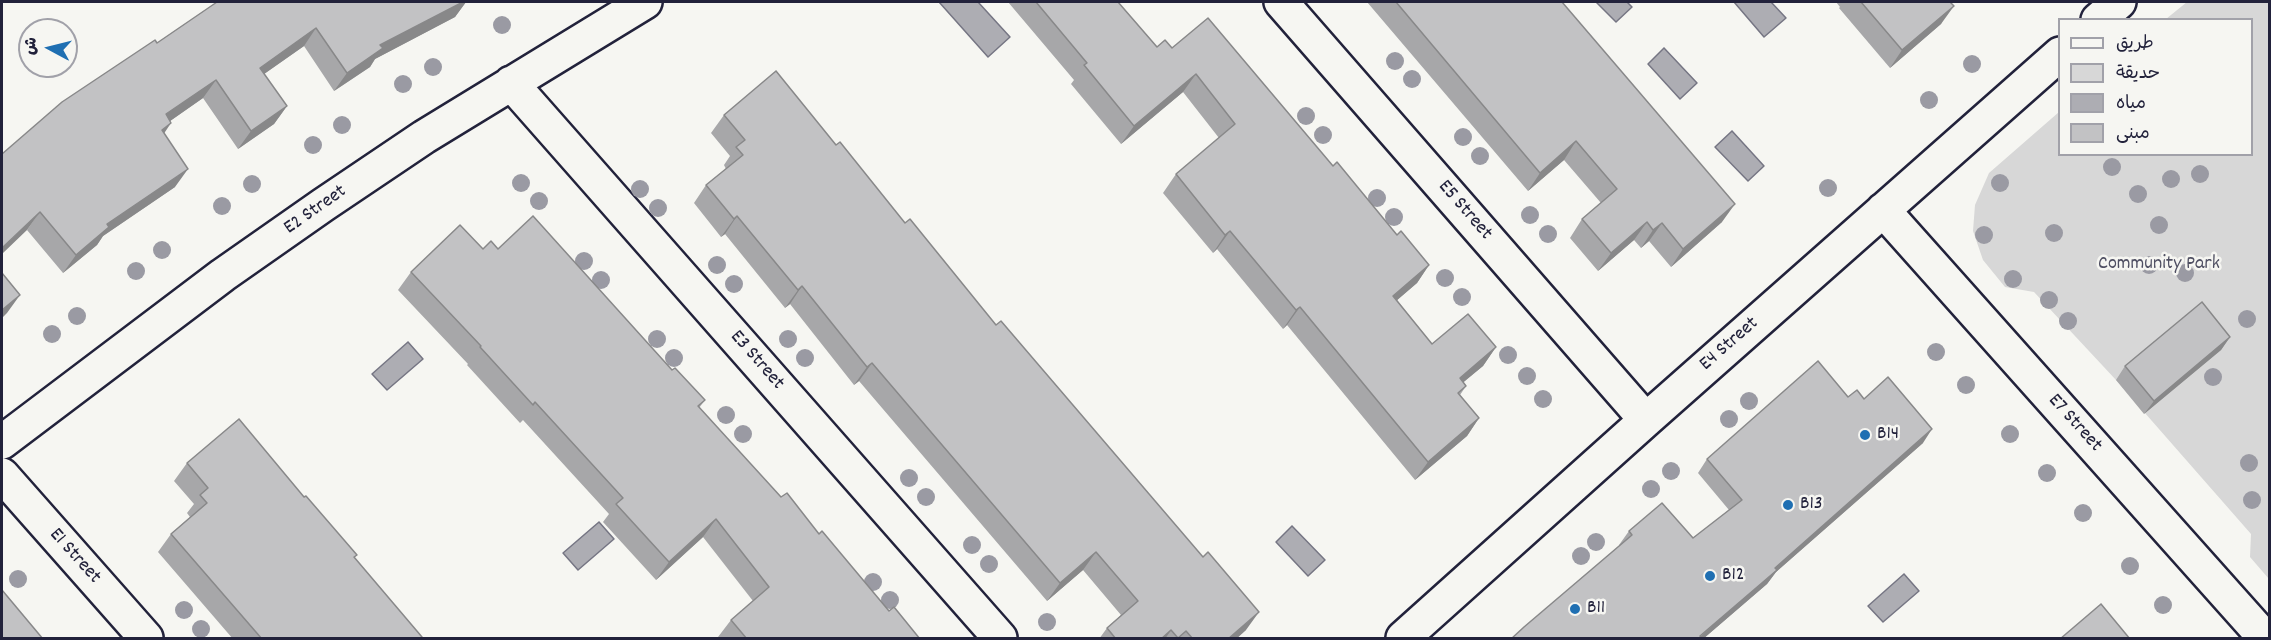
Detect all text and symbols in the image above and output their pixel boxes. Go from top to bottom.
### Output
north arrow [18,18,78,78]
legend [2058,18,2253,156]
text: طريق [2116,32,2154,57]
text: ش [19,36,44,56]
text: حديقة [2116,62,2160,87]
text: مياه [2116,92,2146,117]
text: مبنى [2116,122,2150,147]
street label: E5 Street [1431,176,1497,246]
street label: E2 Street [280,181,352,241]
park label: Community Park [2098,253,2220,277]
street label: E4 Street [1696,313,1764,377]
street label: E3 Street [724,326,788,396]
street label: E7 Street [2042,390,2106,458]
place label: B14 [1877,423,1899,447]
marker: B14 [1858,428,1872,442]
place label: B13 [1800,493,1823,517]
marker: B13 [1781,498,1795,512]
street label: E1 Street [43,524,105,590]
place label: B12 [1722,564,1745,588]
marker: B12 [1703,569,1717,583]
place label: B11 [1587,597,1605,621]
marker: B11 [1568,602,1582,616]

